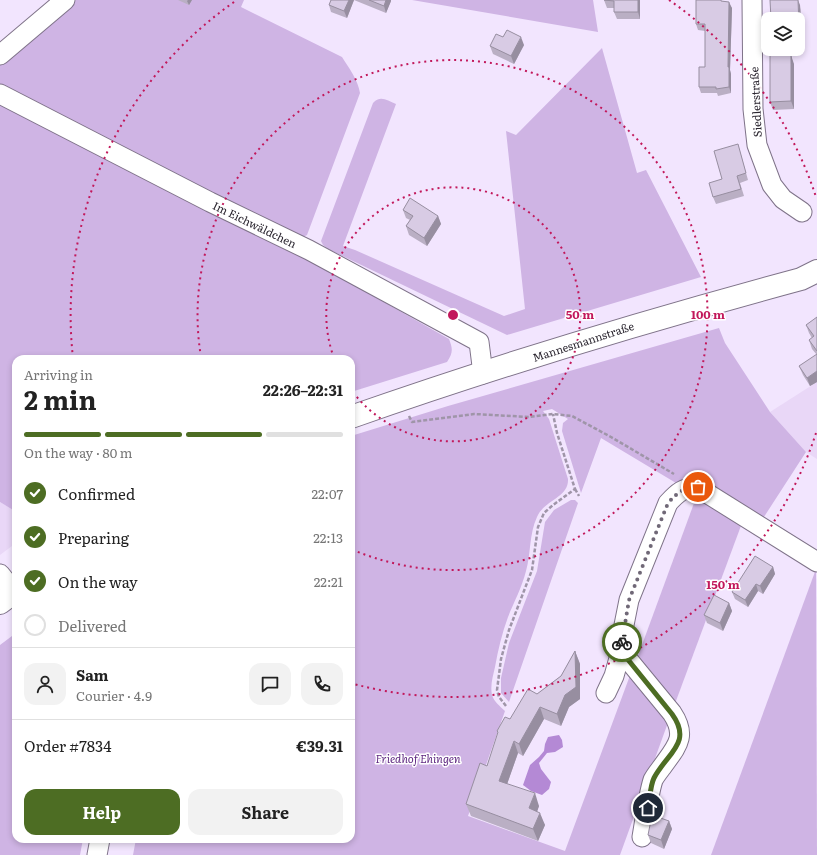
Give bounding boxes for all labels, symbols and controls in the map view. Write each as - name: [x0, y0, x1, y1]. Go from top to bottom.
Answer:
- map controls: [761, 12, 805, 56]
- button: layers: [761, 12, 805, 56]
- street label: Siedlerstraße: [745, 66, 765, 138]
- street label: Im Eichwäldchen: [210, 197, 300, 251]
- text: 50 m: [566, 305, 594, 323]
- text: 100 m: [691, 305, 725, 323]
- centre of rings: [446, 308, 460, 322]
- street label: Mannesmannstraße: [530, 317, 636, 365]
- text: Arriving in: [24, 365, 93, 384]
- text: 22:26–22:31: [263, 378, 343, 401]
- text: 2 min: [24, 379, 97, 418]
- text: On the way · 80 m: [24, 443, 132, 462]
- pin: [681, 470, 715, 504]
- icon: bag: [687, 476, 709, 498]
- icon: check: [24, 482, 46, 504]
- text: Confirmed: [58, 482, 135, 505]
- text: 22:07: [311, 484, 343, 503]
- icon: check: [24, 526, 46, 548]
- text: Preparing: [58, 526, 129, 549]
- text: 22:13: [313, 528, 343, 547]
- icon: check: [24, 570, 46, 592]
- text: On the way: [58, 570, 138, 593]
- text: 22:21: [314, 572, 343, 591]
- text: 150 m: [706, 575, 740, 593]
- text: Delivered: [58, 614, 127, 637]
- courier: [602, 622, 642, 662]
- icon: bike: [611, 631, 633, 653]
- button: person: [24, 663, 66, 705]
- text: Sam: [76, 663, 109, 686]
- button: chat: [249, 663, 291, 705]
- button: phone: [301, 663, 343, 705]
- text: Courier · 4.9: [76, 686, 152, 705]
- text: Order #7834: [24, 734, 111, 757]
- text: €39.31: [296, 734, 343, 757]
- park label: Friedhof Ehingen: [375, 750, 461, 766]
- button: Help: [24, 789, 180, 835]
- button: Share: [188, 789, 343, 835]
- pin: [631, 791, 665, 825]
- icon: home: [637, 797, 659, 819]

